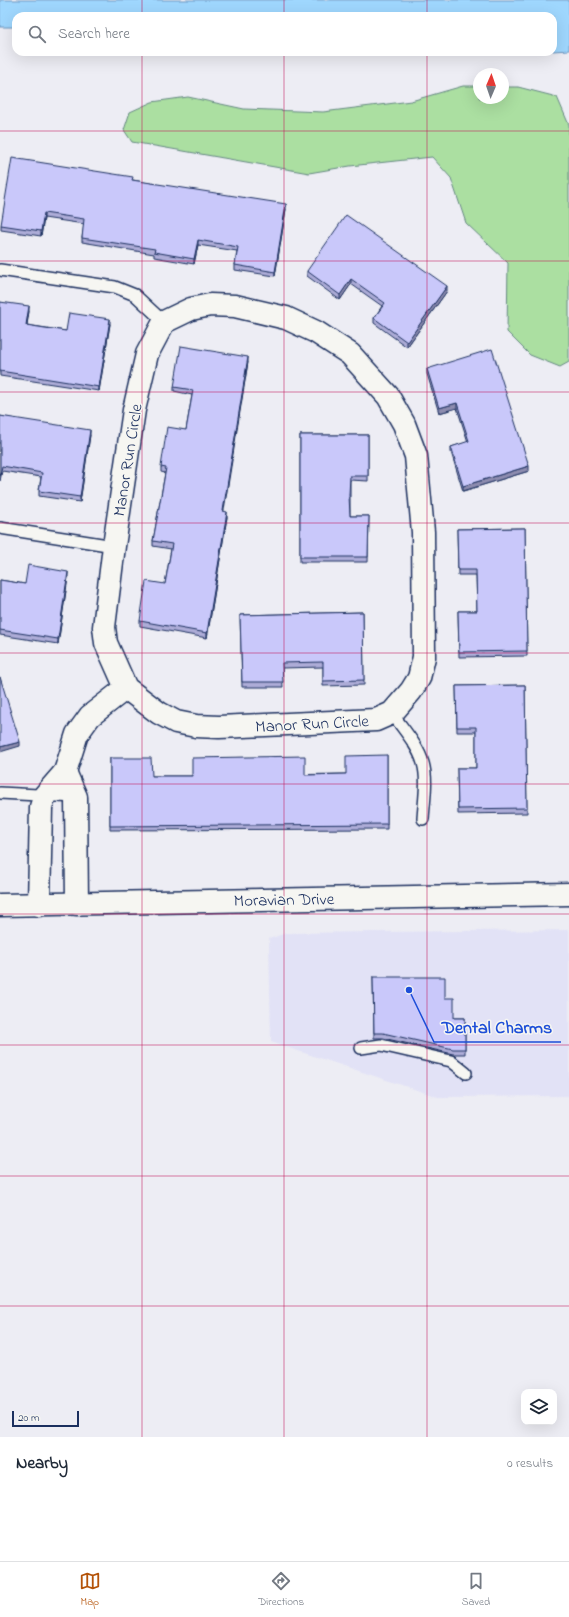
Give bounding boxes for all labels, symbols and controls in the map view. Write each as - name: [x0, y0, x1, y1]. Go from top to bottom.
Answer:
- search box: [12, 12, 557, 56]
- icon: search: [26, 23, 48, 45]
- text: Search here: [58, 23, 130, 45]
- north arrow: [473, 68, 509, 104]
- street label: Manor Run Circle: [107, 402, 150, 518]
- street label: Manor Run Circle: [255, 709, 370, 740]
- street label: Moravian Drive: [234, 887, 335, 914]
- callout: Dental Charms: [434, 1012, 561, 1042]
- text: Dental Charms: [441, 1016, 552, 1042]
- map controls: [521, 1389, 557, 1425]
- button: layers: [521, 1389, 557, 1425]
- scale bar: [12, 1409, 79, 1428]
- text: 20 m: [18, 1410, 40, 1426]
- text: Nearby: [16, 1451, 68, 1476]
- text: 0 results: [507, 1454, 553, 1473]
- tab: Map: [79, 1570, 101, 1610]
- tab: Directions: [258, 1570, 304, 1610]
- tab: Saved: [462, 1570, 490, 1610]

